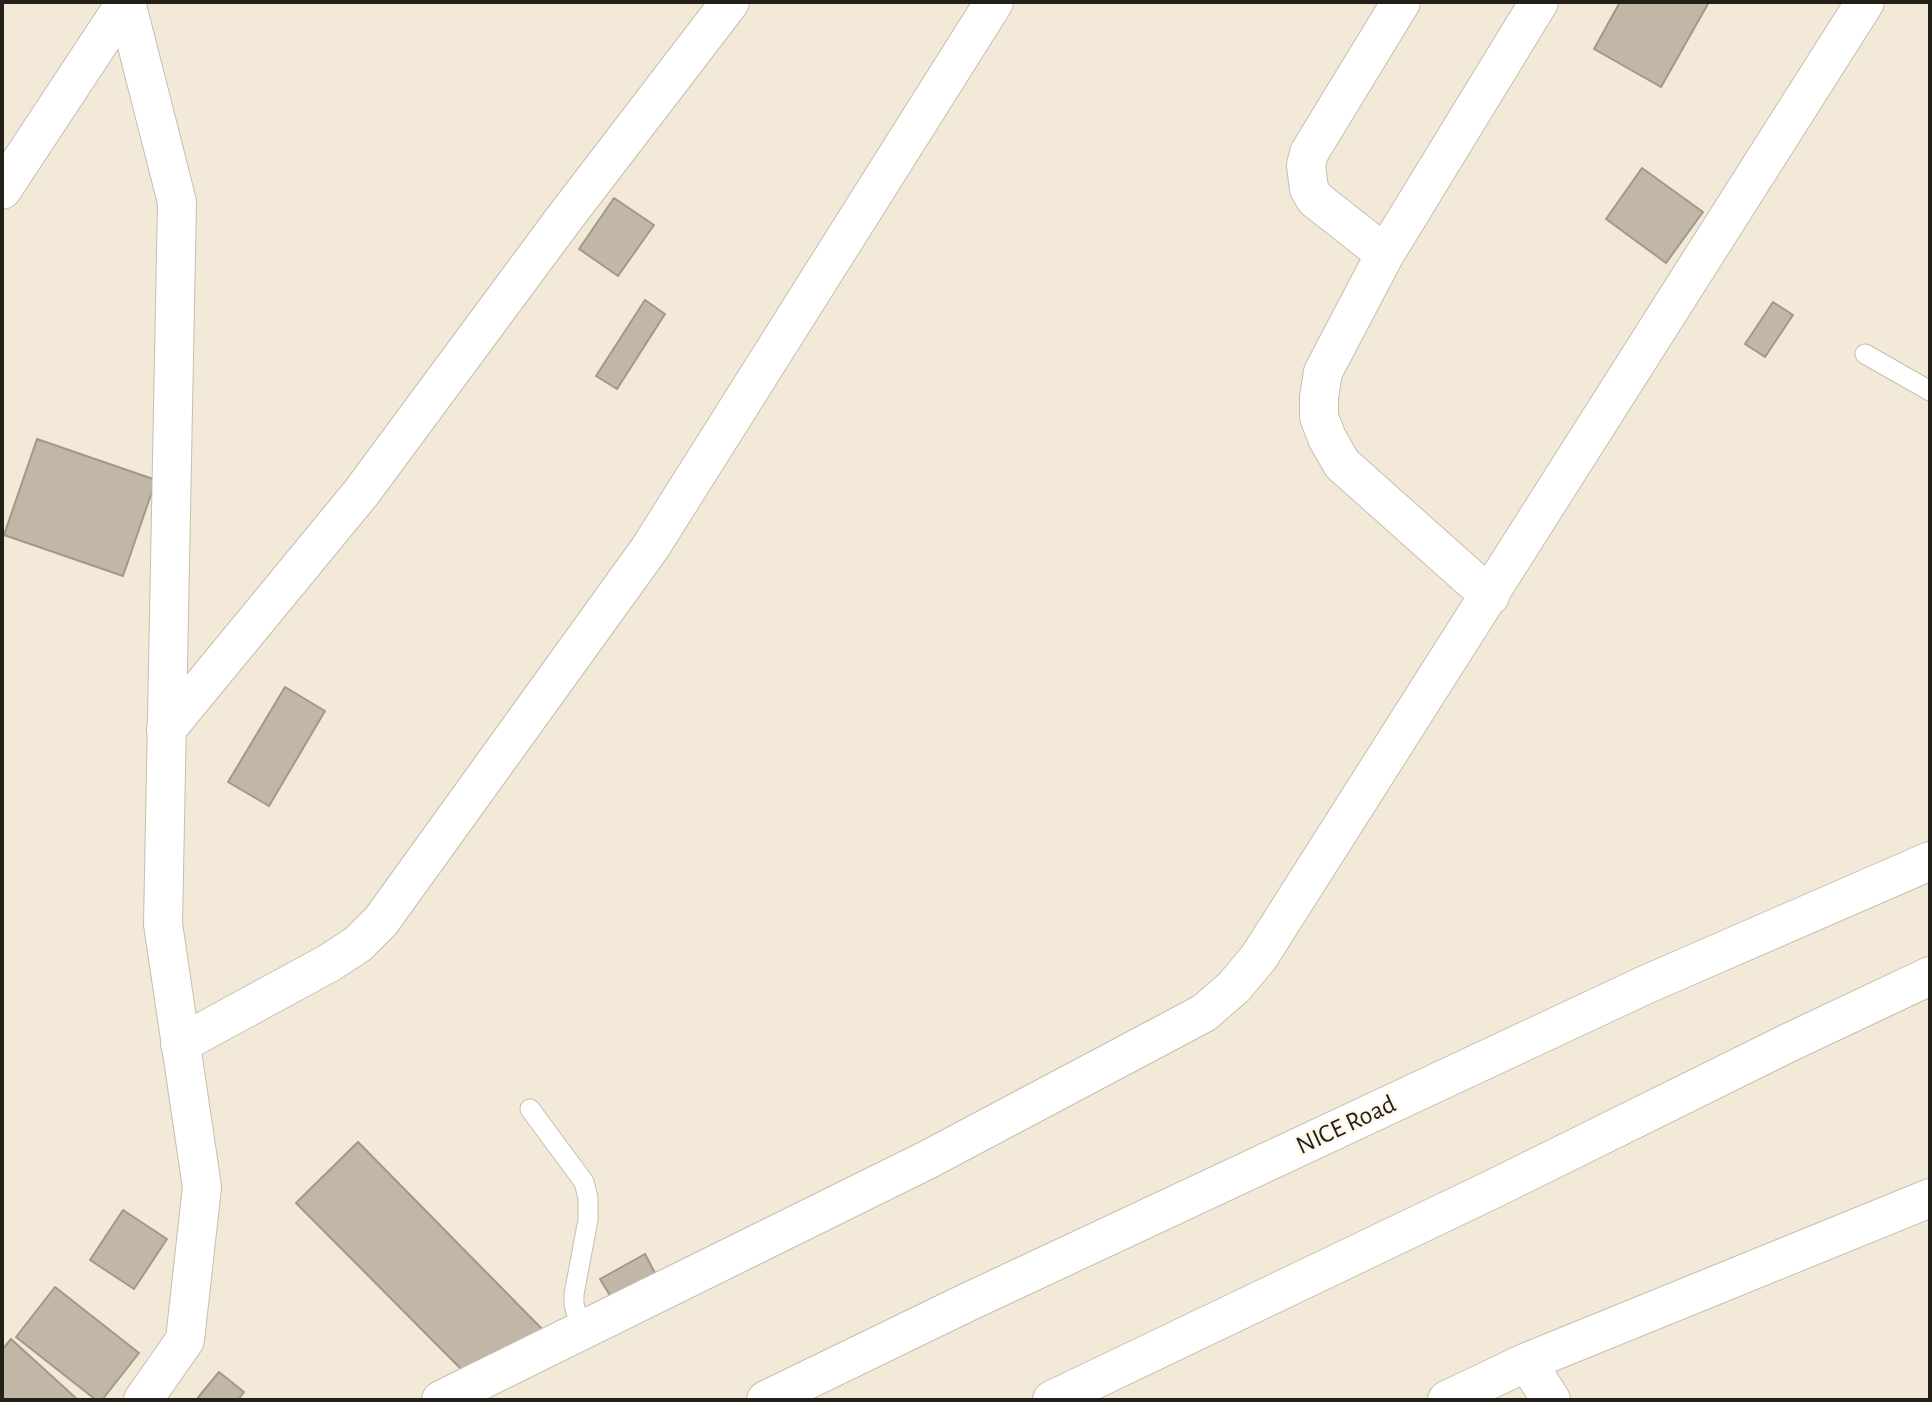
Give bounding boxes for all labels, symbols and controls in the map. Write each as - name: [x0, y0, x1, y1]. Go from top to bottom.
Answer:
- street label: NICE Road: [1291, 1088, 1401, 1162]

